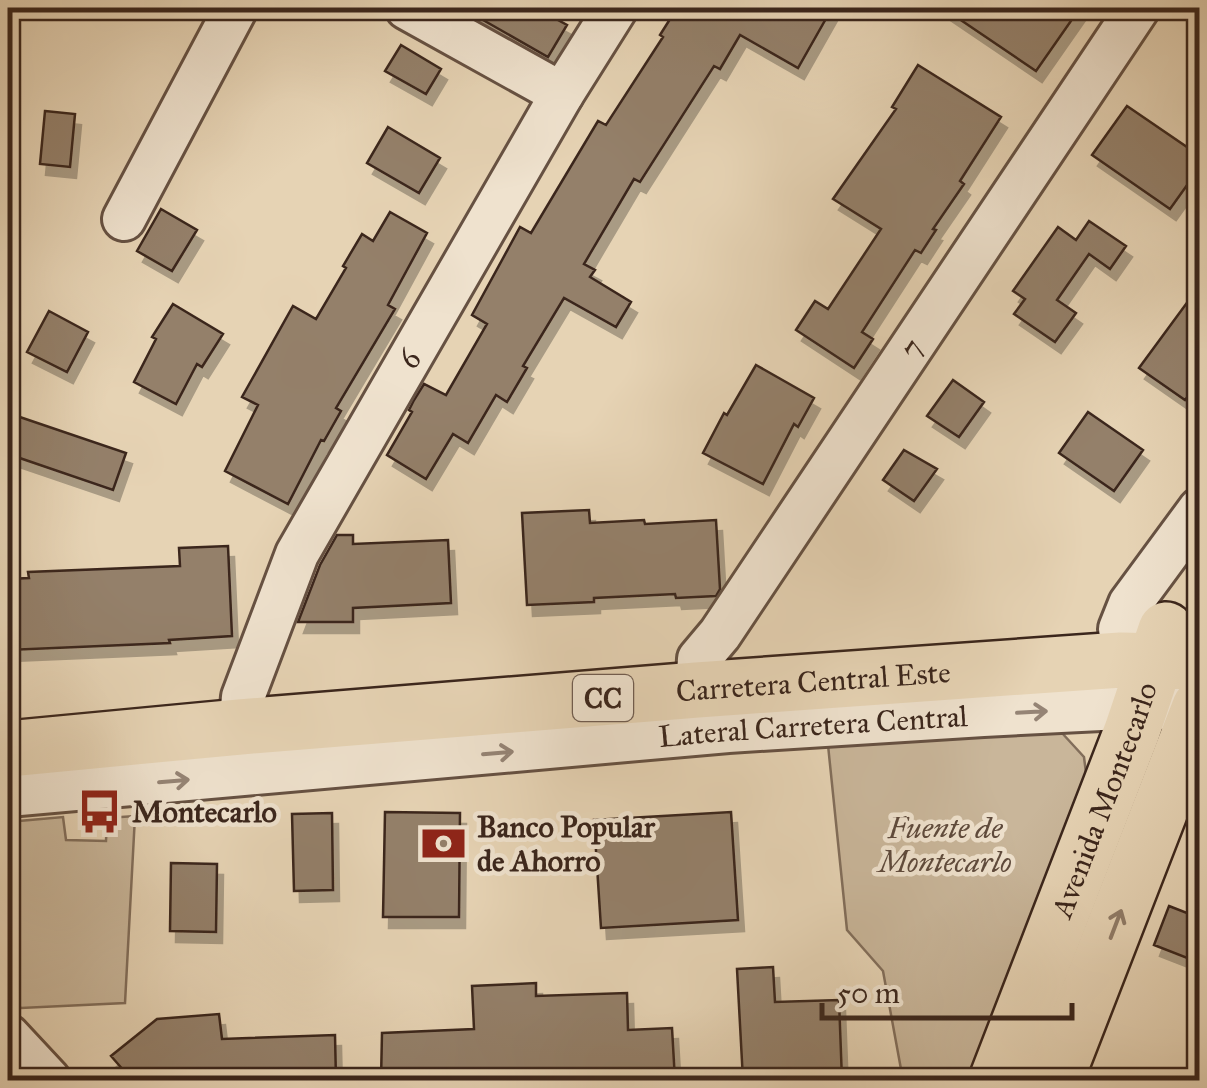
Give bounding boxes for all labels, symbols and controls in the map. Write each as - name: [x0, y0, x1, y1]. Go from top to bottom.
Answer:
- street label: 7: [892, 331, 931, 364]
- street label: 6: [390, 342, 430, 375]
- street label: Carretera Central Este: [674, 654, 952, 710]
- road number: CC: [573, 675, 633, 721]
- street label: Avenida Montecarlo: [1043, 678, 1165, 925]
- street label: Lateral Carretera Central: [657, 698, 970, 755]
- one-way arrow: [1015, 703, 1047, 722]
- one-way arrow: [482, 743, 514, 762]
- one-way arrow: [158, 771, 190, 790]
- bus stop icon: Montecarlo: [75, 788, 123, 836]
- place label: Montecarlo: [132, 794, 277, 830]
- place label: Banco Popular de Ahorro: [477, 809, 656, 879]
- park label: Fuente de Montecarlo: [875, 810, 1012, 880]
- bank icon: Banco Popular de Ahorro: [420, 820, 468, 868]
- one-way arrow: [1108, 910, 1126, 940]
- scale bar: [822, 958, 1072, 1020]
- text: 50 m: [837, 975, 900, 1011]

